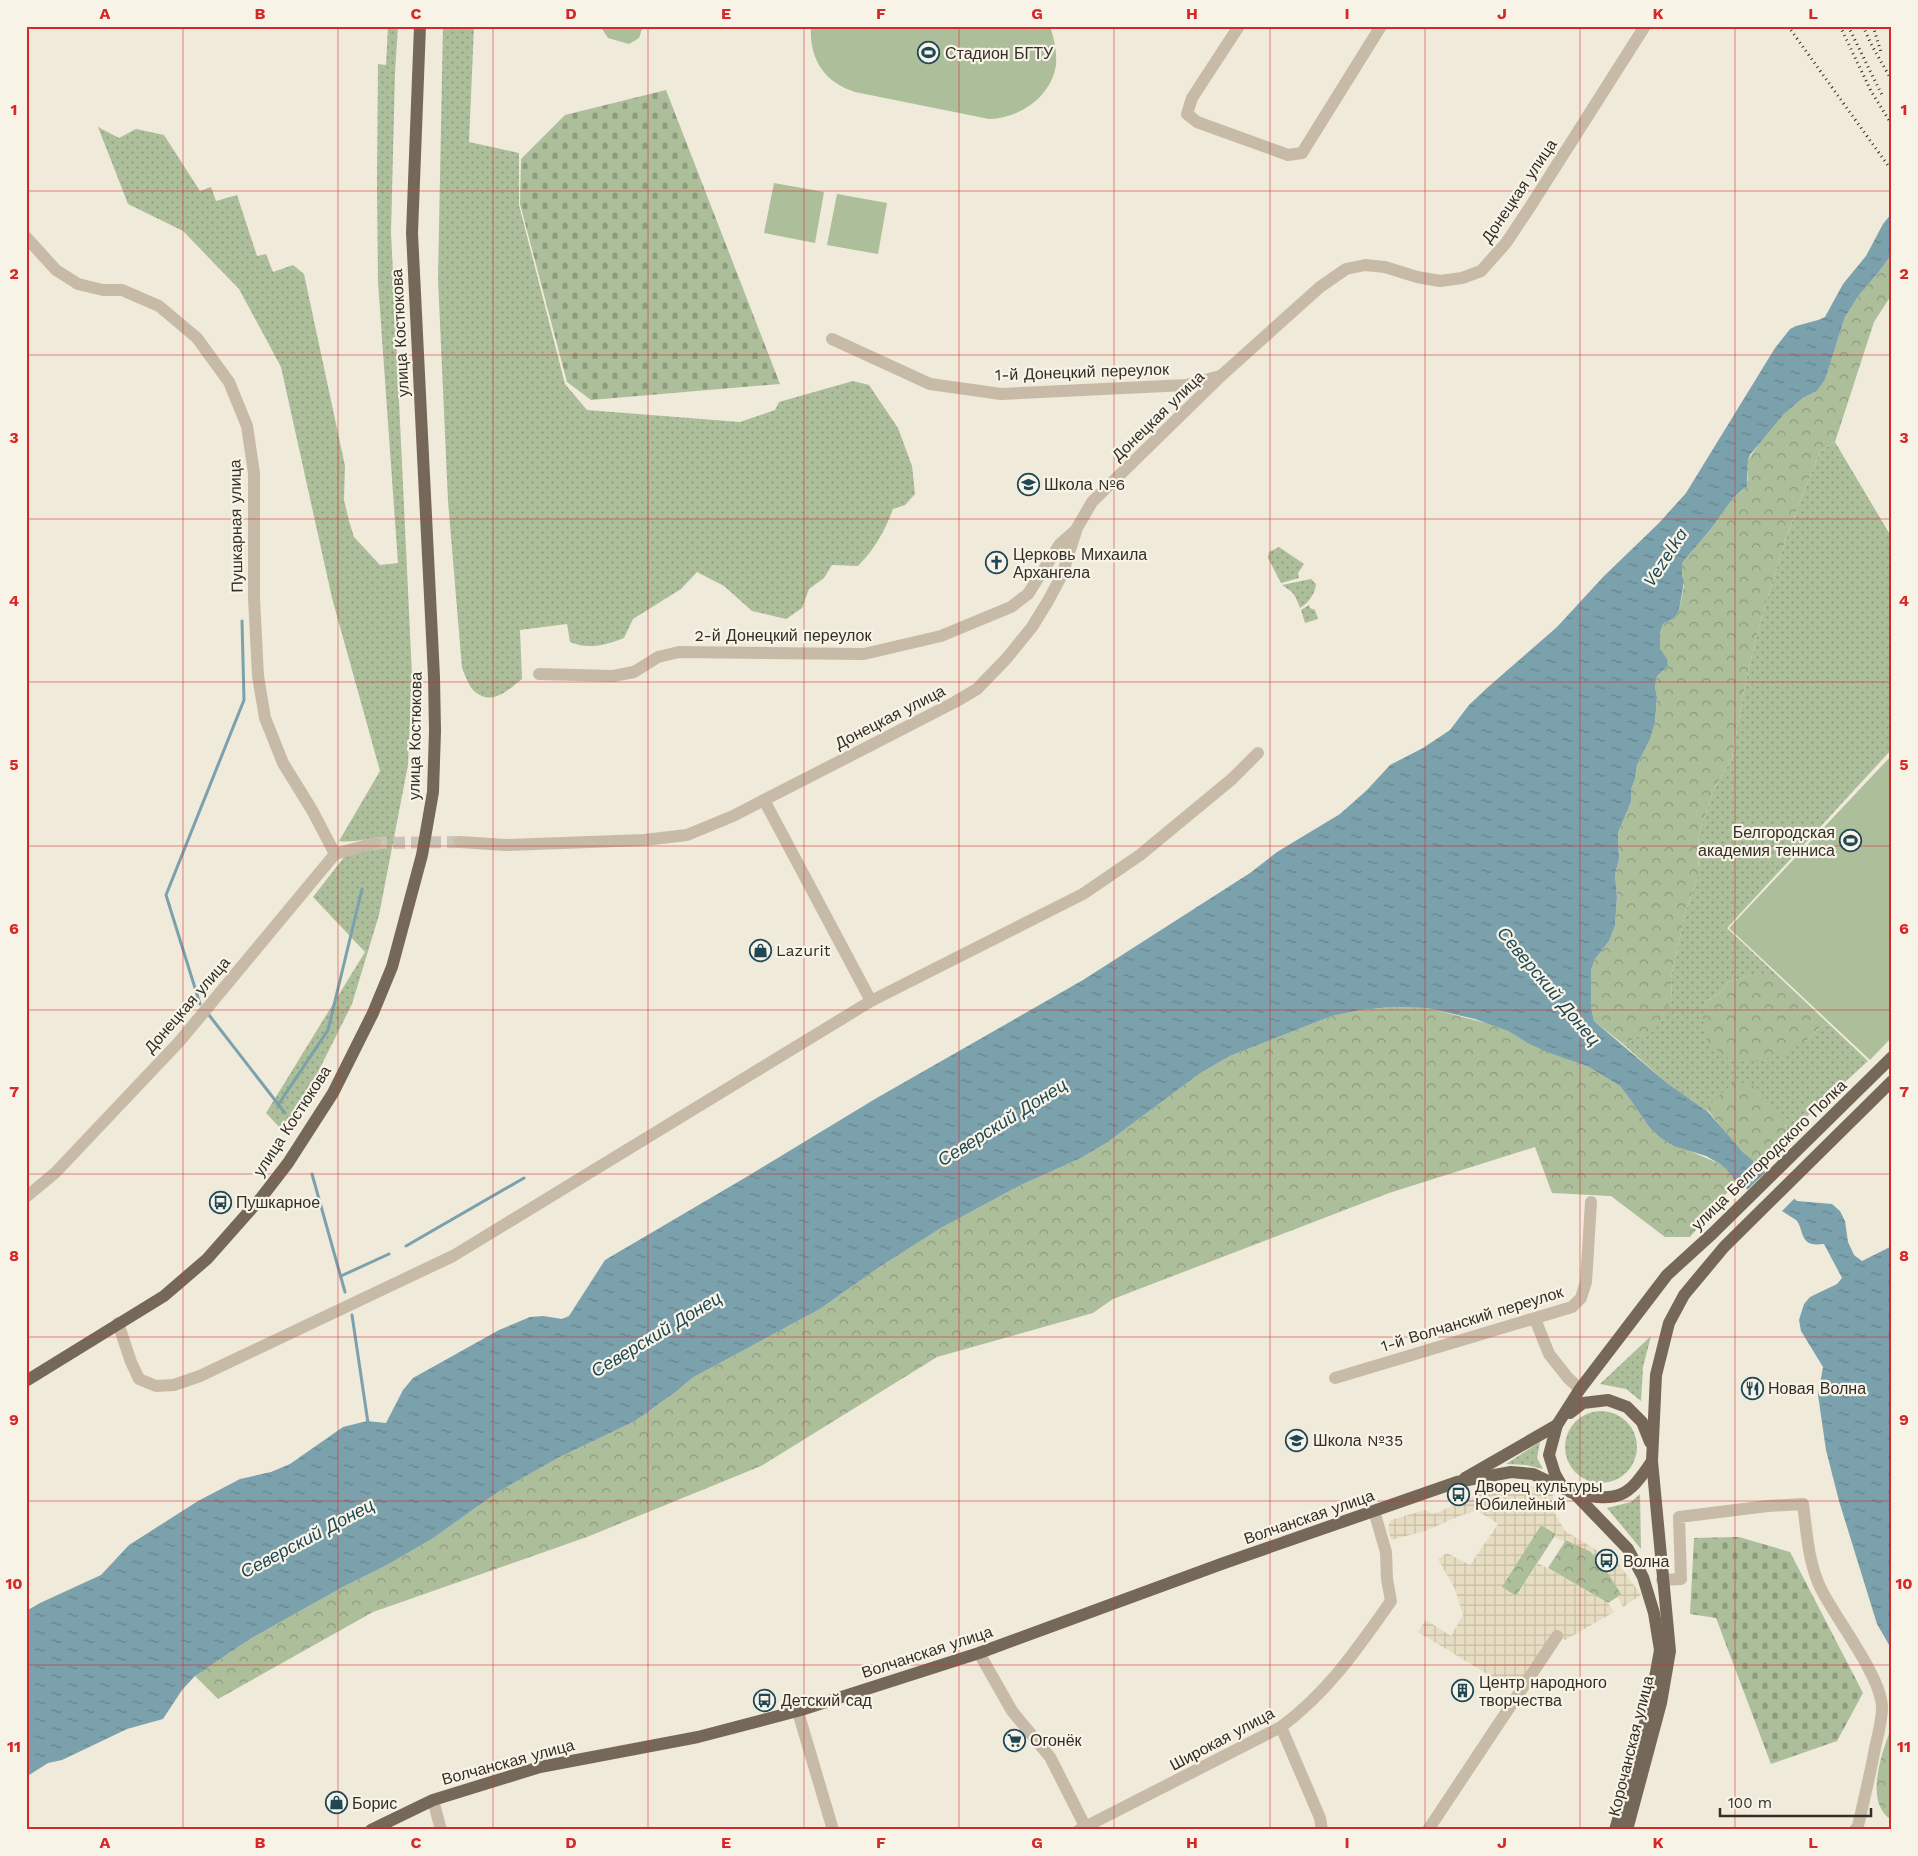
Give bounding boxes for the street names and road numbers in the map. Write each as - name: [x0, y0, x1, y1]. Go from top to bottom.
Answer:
- street label: Донецкая улица: [1477, 135, 1561, 247]
- street label: улица Костюкова: [387, 268, 413, 398]
- street label: 1-й Донецкий переулок: [995, 359, 1170, 385]
- street label: Донецкая улица: [1108, 367, 1208, 465]
- street label: Пушкарная улица: [225, 459, 247, 593]
- street label: 2-й Донецкий переулок: [695, 626, 872, 645]
- street label: улица Костюкова: [404, 672, 426, 800]
- street label: Донецкая улица: [832, 681, 948, 753]
- street label: Донецкая улица: [140, 953, 234, 1057]
- street label: улица Костюкова: [249, 1062, 335, 1180]
- street label: улица Белгородского Полка: [1687, 1076, 1851, 1234]
- street label: 1-й Волчанский переулок: [1379, 1282, 1566, 1356]
- street label: Волчанская улица: [1241, 1486, 1377, 1548]
- street label: Волчанская улица: [859, 1622, 995, 1682]
- street label: Корочанская улица: [1604, 1674, 1658, 1818]
- street label: Широкая улица: [1166, 1703, 1278, 1775]
- street label: Волчанская улица: [440, 1735, 577, 1789]

